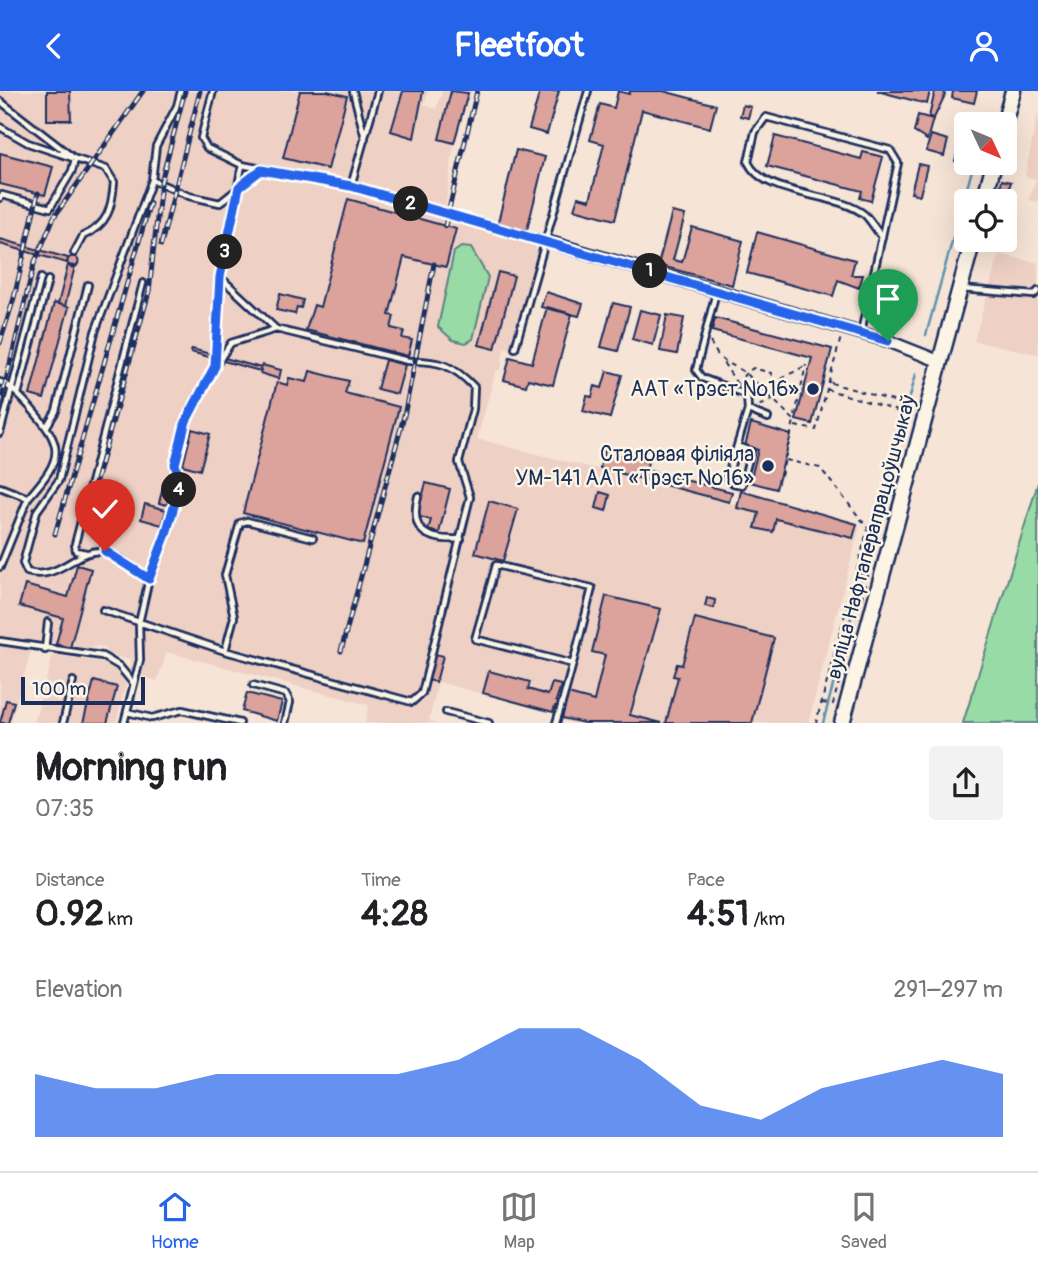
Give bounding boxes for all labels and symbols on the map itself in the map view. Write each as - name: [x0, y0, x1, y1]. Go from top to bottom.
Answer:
- north arrow: [954, 112, 1017, 175]
- pin: 2: [394, 187, 428, 221]
- pin: 3: [208, 235, 243, 269]
- pin: 1: [632, 253, 668, 289]
- pin: [858, 269, 918, 341]
- place label: ААТ «Трэст №16»: [630, 376, 799, 403]
- marker: ААТ «Трэст №16»: [805, 381, 821, 397]
- street label: вуліца Нафтаперапрацоўшчыкаў: [821, 392, 922, 682]
- place label: Сталовая філіяла УМ-141 ААТ «Трэст №16»: [516, 441, 754, 492]
- marker: Сталовая філіяла УМ-141 ААТ «Трэст №16»: [760, 458, 776, 474]
- pin: 4: [162, 473, 196, 507]
- pin: [75, 479, 135, 551]
- scale bar: [21, 674, 145, 706]

